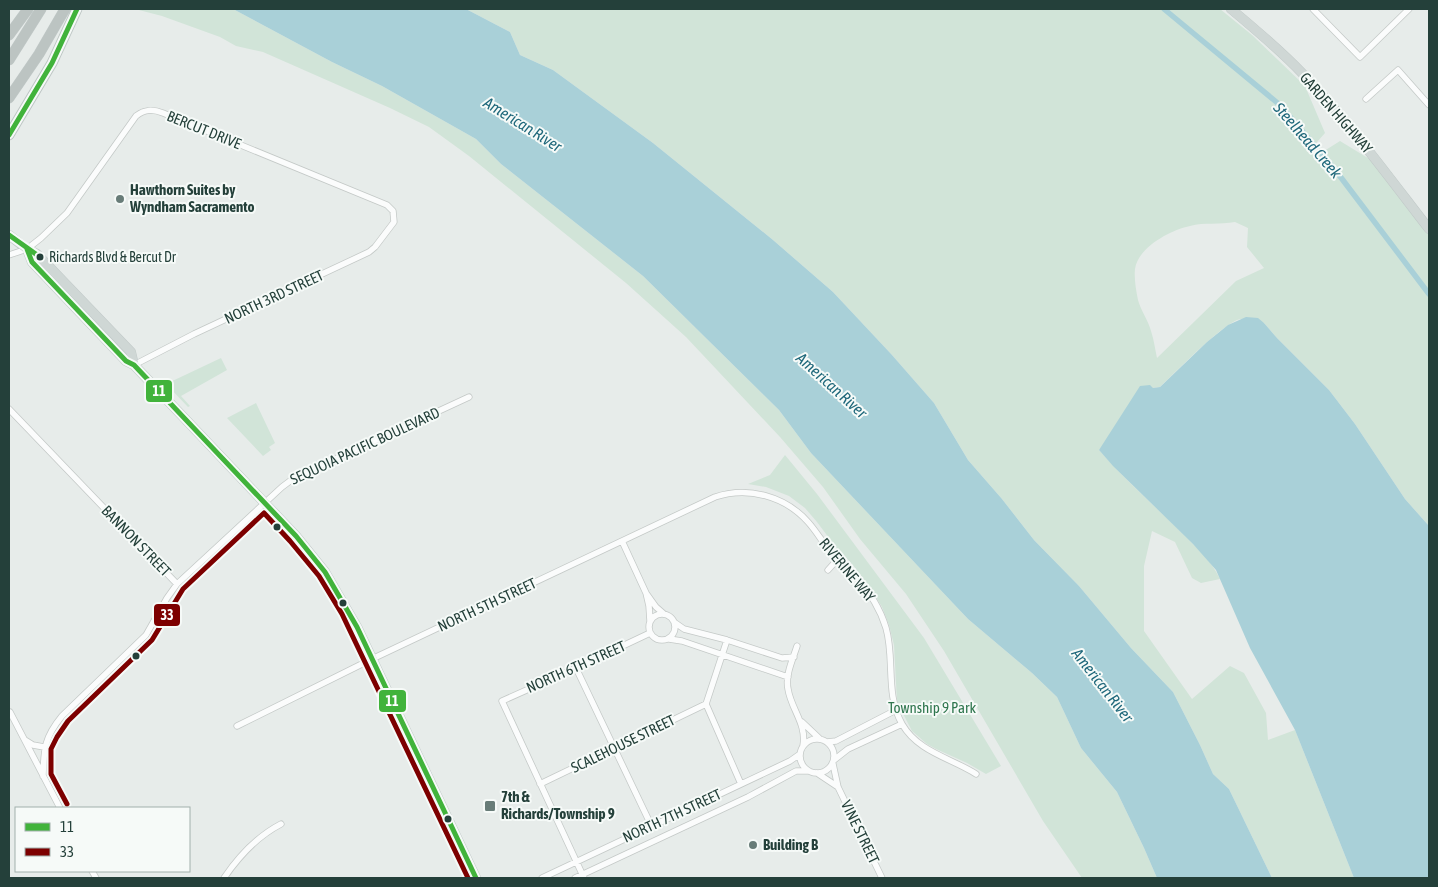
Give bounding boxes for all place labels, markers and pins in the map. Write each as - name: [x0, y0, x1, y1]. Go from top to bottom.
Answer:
- place label: Hawthorn Suites by Wyndham Sacramento: [129, 181, 255, 215]
- marker: Hawthorn Suites by Wyndham Sacramento: [114, 193, 126, 205]
- place label: Richards Blvd & Bercut Dr: [49, 249, 177, 265]
- marker: Richards Blvd & Bercut Dr: [35, 252, 45, 262]
- unlabelled marker: [272, 522, 282, 532]
- unlabelled marker: [338, 598, 348, 608]
- unlabelled marker: [131, 651, 141, 661]
- place label: 7th & Richards/Township 9: [501, 788, 615, 822]
- marker: 7th & Richards/Township 9: [483, 799, 497, 813]
- unlabelled marker: [443, 814, 453, 824]
- place label: Building B: [763, 836, 819, 853]
- marker: Building B: [747, 839, 759, 851]

